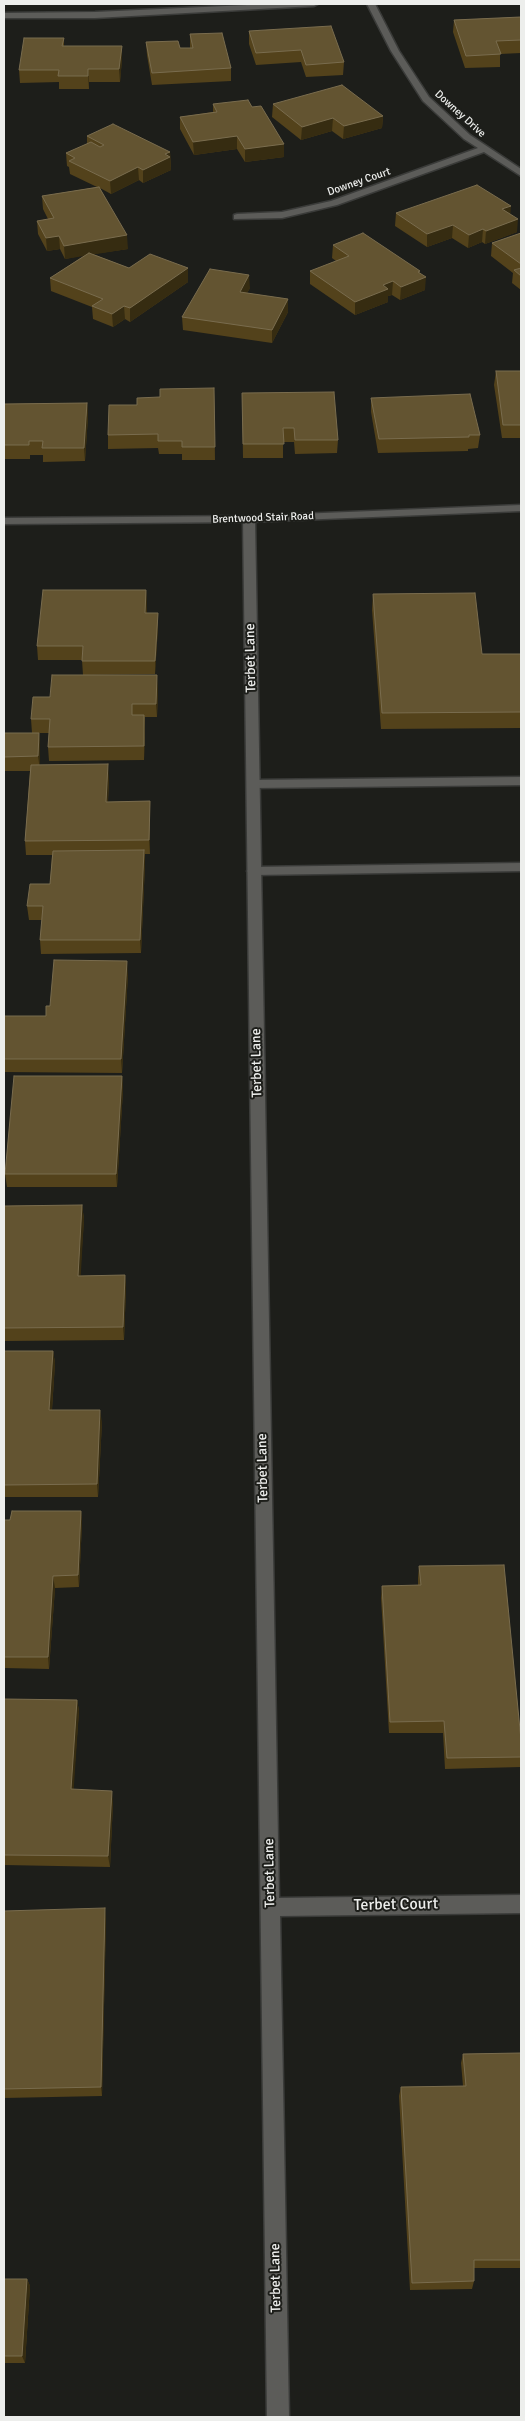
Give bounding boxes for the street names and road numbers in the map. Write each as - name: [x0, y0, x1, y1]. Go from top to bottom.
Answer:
- street label: Downey Drive: [432, 88, 488, 140]
- street label: Downey Court: [326, 165, 392, 199]
- street label: Brentwood Stair Road: [212, 510, 314, 526]
- street label: Terbet Lane: [242, 623, 260, 693]
- street label: Terbet Lane: [248, 1028, 266, 1098]
- street label: Terbet Lane: [254, 1433, 272, 1503]
- street label: Terbet Lane: [261, 1838, 279, 1908]
- street label: Terbet Court: [354, 1895, 438, 1915]
- street label: Terbet Lane: [267, 2243, 285, 2313]

